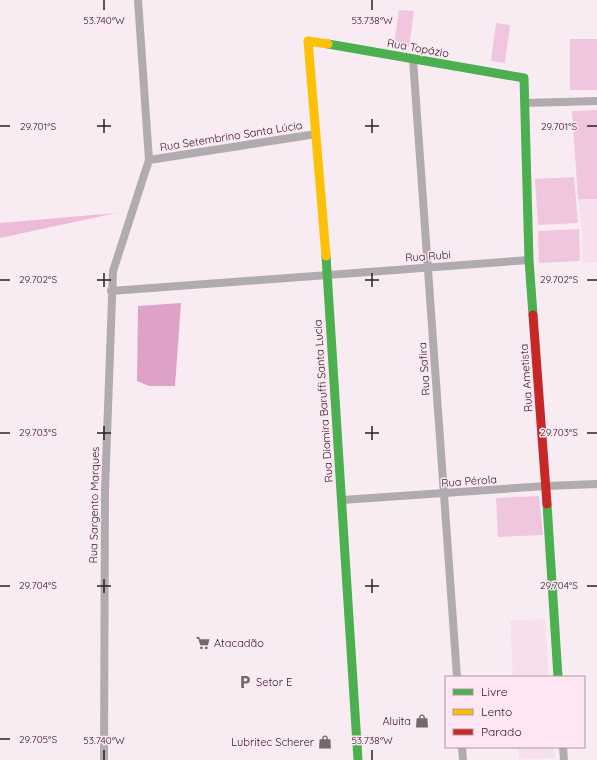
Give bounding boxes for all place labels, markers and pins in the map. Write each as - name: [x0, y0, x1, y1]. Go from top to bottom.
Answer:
- supermarket icon: Atacadão: [195, 635, 211, 651]
- place label: Atacadão: [214, 636, 264, 650]
- parking icon: Setor E: [237, 674, 253, 690]
- place label: Setor E: [256, 675, 292, 689]
- shop icon: Aluita: [414, 713, 430, 729]
- place label: Aluita: [382, 714, 411, 728]
- shop icon: Lubritec Scherer: [317, 734, 333, 750]
- place label: Lubritec Scherer: [231, 735, 315, 749]

